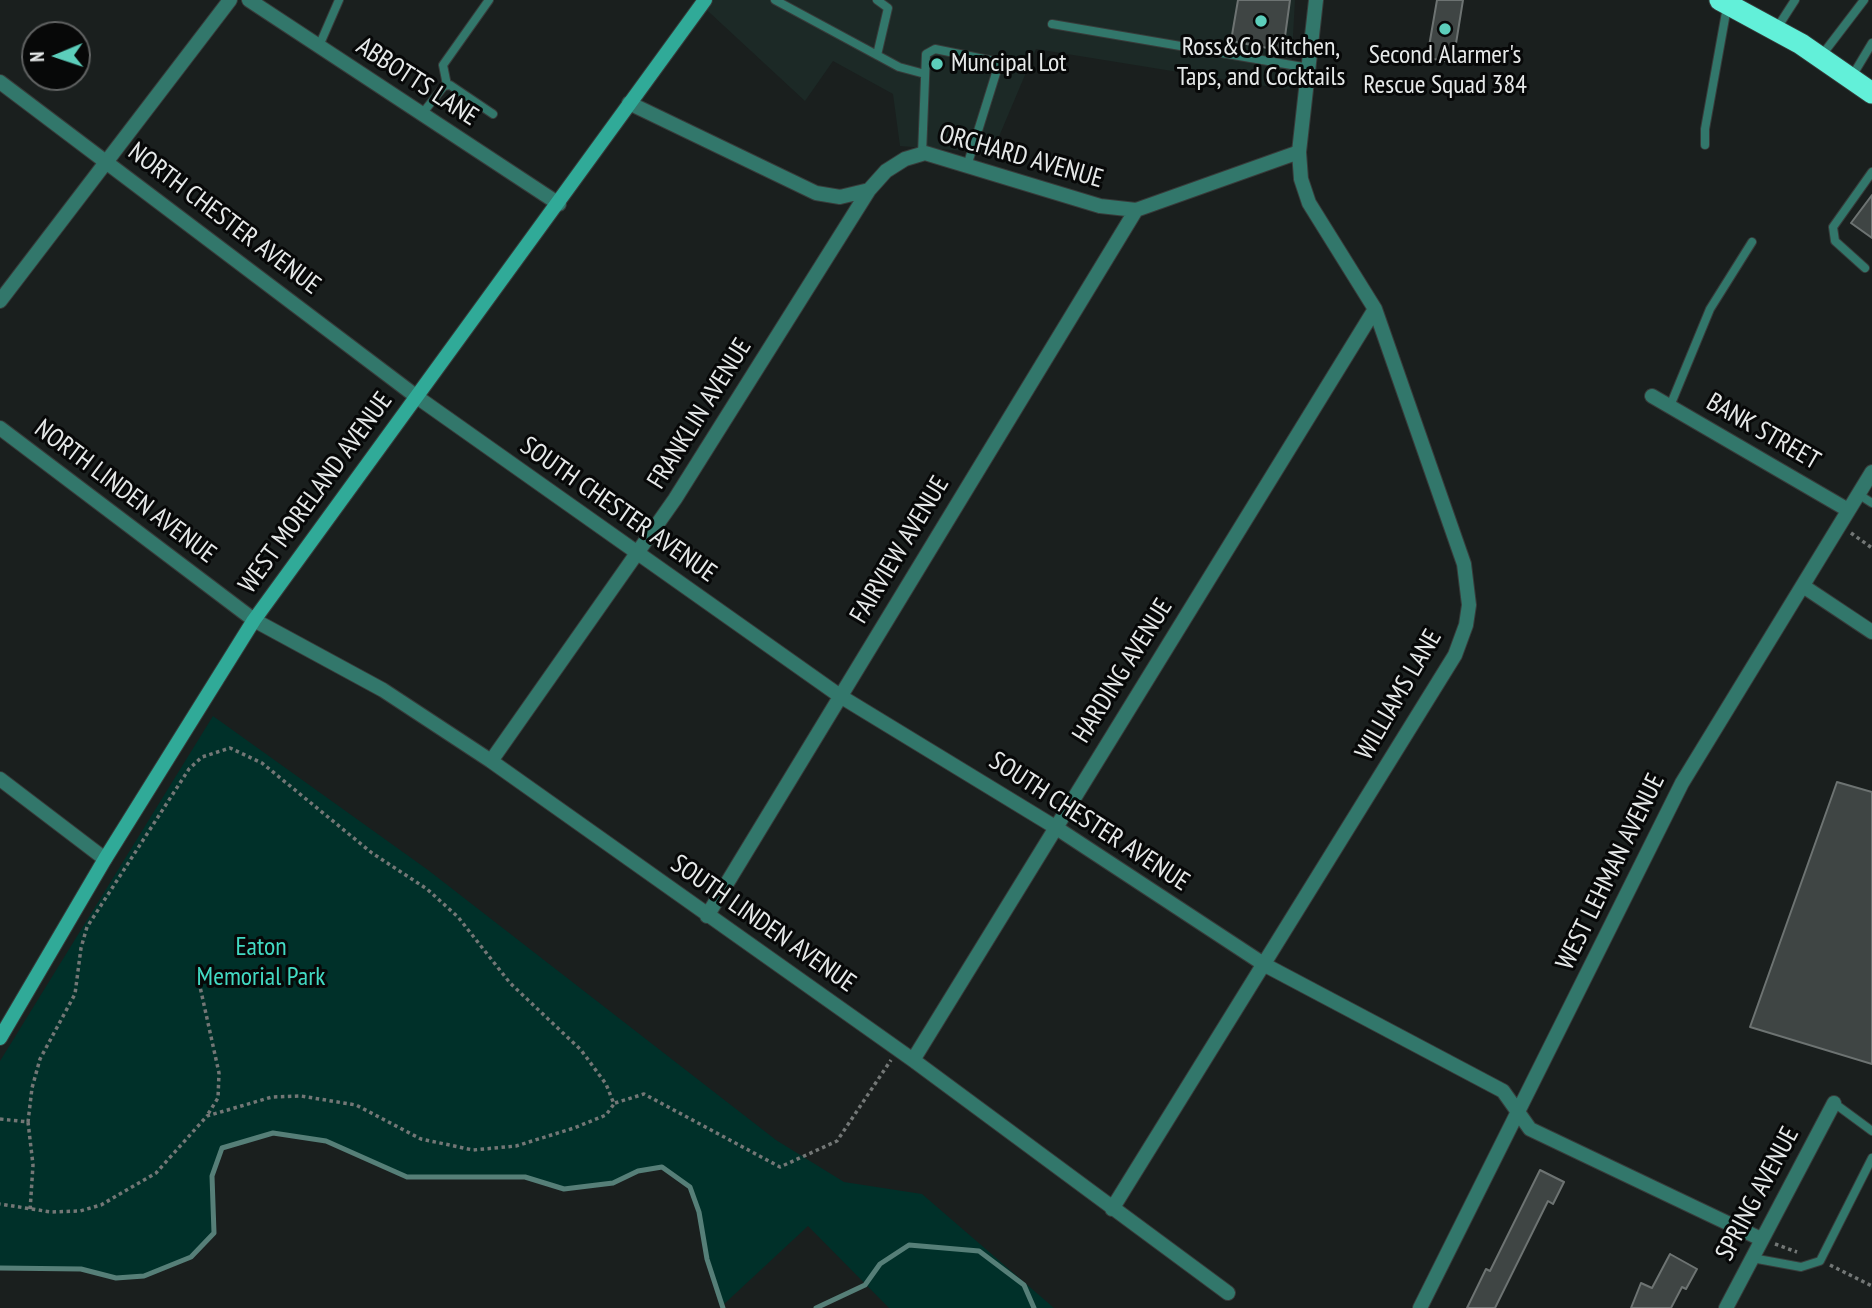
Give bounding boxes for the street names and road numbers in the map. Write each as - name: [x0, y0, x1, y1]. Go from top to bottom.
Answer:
- street label: ABBOTTS LANE: [350, 31, 484, 133]
- street label: ORCHARD AVENUE: [935, 119, 1107, 195]
- street label: NORTH CHESTER AVENUE: [122, 137, 326, 301]
- street label: FRANKLIN AVENUE: [641, 333, 759, 495]
- street label: WEST MORELAND AVENUE: [233, 386, 399, 600]
- street label: BANK STREET: [1701, 387, 1825, 477]
- street label: NORTH LINDEN AVENUE: [28, 414, 222, 570]
- street label: SOUTH CHESTER AVENUE: [514, 431, 722, 589]
- street label: FAIRVIEW AVENUE: [844, 471, 956, 629]
- street label: HARDING AVENUE: [1066, 593, 1180, 749]
- street label: WILLIAMS LANE: [1349, 624, 1449, 766]
- street label: SOUTH CHESTER AVENUE: [983, 746, 1195, 898]
- street label: WEST LEHMAN AVENUE: [1550, 769, 1672, 975]
- street label: SOUTH LINDEN AVENUE: [665, 849, 861, 999]
- street label: SPRING AVENUE: [1710, 1122, 1806, 1266]

